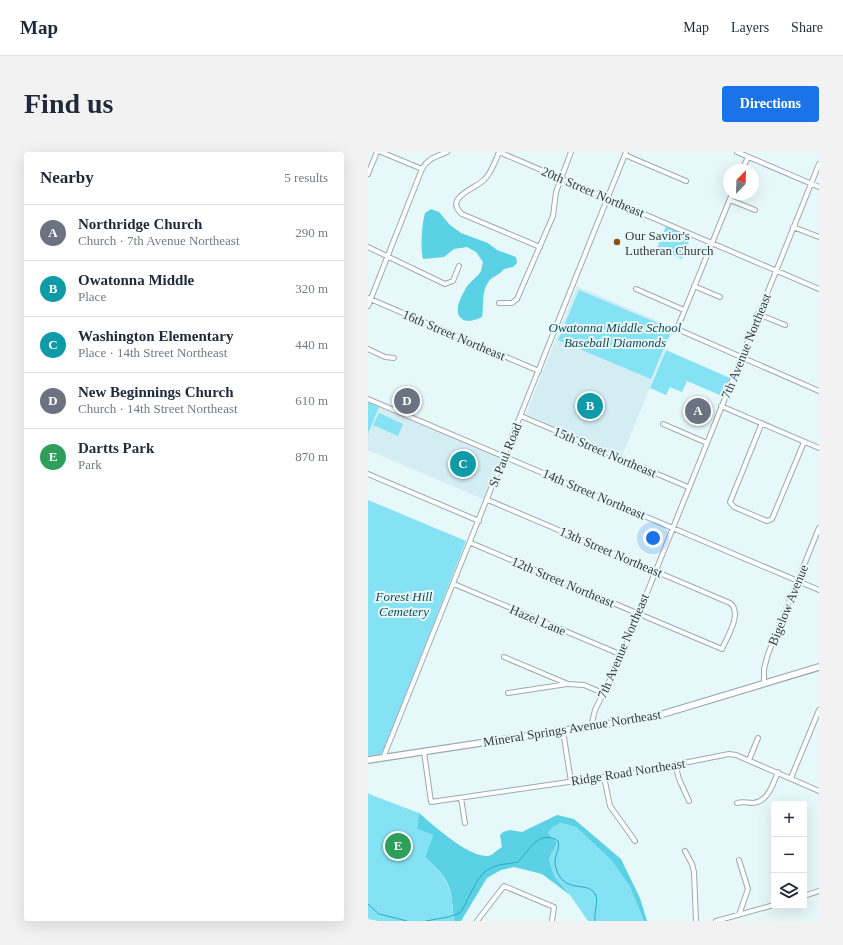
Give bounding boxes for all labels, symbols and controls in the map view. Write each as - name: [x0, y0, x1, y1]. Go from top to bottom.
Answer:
- text: Map: [20, 17, 58, 38]
- text: Map: [683, 20, 709, 35]
- text: Layers: [731, 20, 769, 35]
- text: Share: [791, 20, 823, 35]
- button: Directions: [722, 86, 819, 122]
- text: Find us: [24, 88, 114, 119]
- street label: 20th Street Northeast: [539, 164, 647, 221]
- north arrow: [723, 164, 759, 200]
- text: Nearby: [40, 168, 94, 187]
- text: 5 results: [284, 170, 328, 185]
- text: Northridge Church: [78, 216, 202, 232]
- text: A: [48, 225, 58, 240]
- text: 290 m: [295, 225, 328, 240]
- place label: Our Savior's Lutheran Church: [625, 228, 714, 258]
- text: Church · 7th Avenue Northeast: [78, 233, 240, 248]
- marker: Our Savior's Lutheran Church: [612, 237, 622, 247]
- text: Owatonna Middle: [78, 272, 194, 288]
- text: B: [49, 281, 57, 296]
- text: 320 m: [295, 281, 328, 296]
- text: Place: [78, 289, 106, 304]
- street label: 7th Avenue Northeast: [718, 291, 774, 401]
- street label: 16th Street Northeast: [400, 307, 508, 364]
- park label: Owatonna Middle School Baseball Diamonds: [549, 320, 682, 350]
- text: Washington Elementary: [78, 328, 233, 344]
- text: C: [48, 337, 58, 352]
- text: 440 m: [295, 337, 328, 352]
- text: Place · 14th Street Northeast: [78, 345, 227, 360]
- text: New Beginnings Church: [78, 384, 234, 400]
- pin: D: [394, 386, 420, 416]
- pin: B: [577, 391, 603, 421]
- text: D: [48, 393, 58, 408]
- text: 610 m: [295, 393, 328, 408]
- pin: A: [685, 396, 711, 426]
- text: Church · 14th Street Northeast: [78, 401, 238, 416]
- street label: St Paul Road: [485, 420, 525, 489]
- street label: 15th Street Northeast: [551, 424, 659, 481]
- text: Dartts Park: [78, 440, 154, 456]
- text: E: [49, 449, 57, 464]
- text: 870 m: [295, 449, 328, 464]
- pin: C: [450, 449, 476, 479]
- text: Park: [78, 457, 102, 472]
- street label: 14th Street Northeast: [540, 466, 648, 523]
- street label: 13th Street Northeast: [557, 524, 665, 581]
- your location: [643, 528, 663, 548]
- street label: 12th Street Northeast: [509, 554, 617, 611]
- street label: Bigelow Avenue: [765, 562, 811, 648]
- park label: Forest Hill Cemetery: [375, 589, 433, 619]
- street label: 7th Avenue Northeast: [594, 591, 652, 701]
- street label: Hazel Lane: [508, 601, 569, 639]
- street label: Mineral Springs Avenue Northeast: [482, 706, 662, 749]
- street label: Ridge Road Northeast: [570, 755, 687, 788]
- map controls: [771, 801, 807, 909]
- button: +: [771, 801, 807, 837]
- pin: E: [385, 831, 411, 861]
- button: −: [771, 837, 807, 873]
- button: layers: [771, 873, 807, 909]

